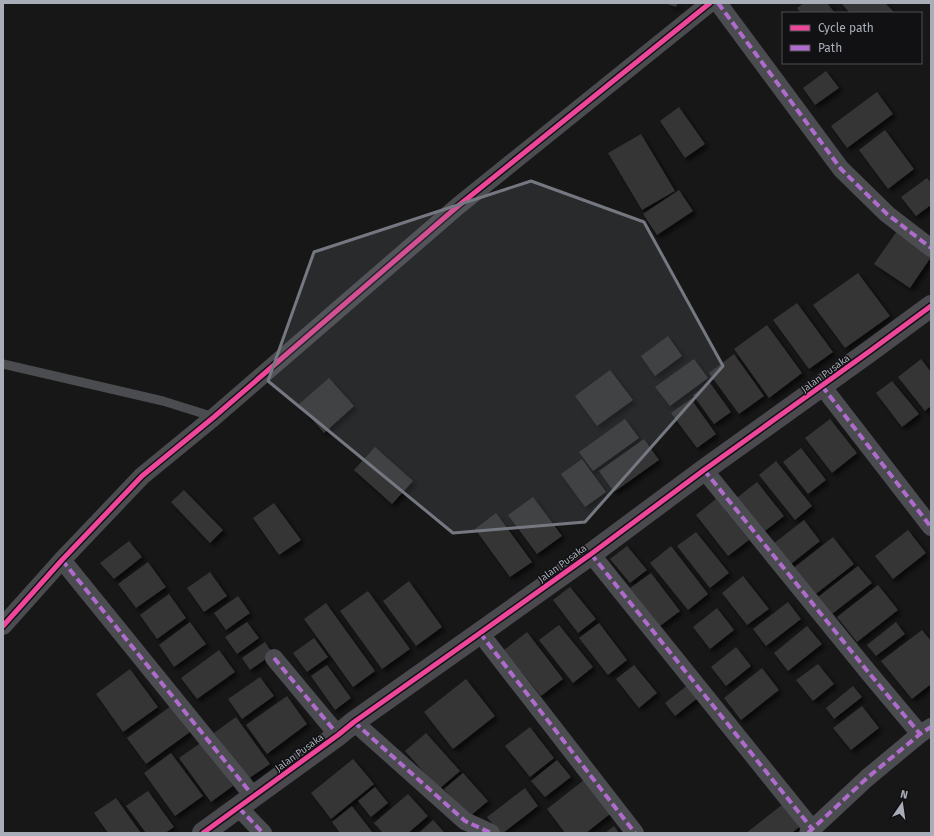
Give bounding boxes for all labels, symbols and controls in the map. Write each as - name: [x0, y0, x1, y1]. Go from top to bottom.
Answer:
- legend: [782, 12, 922, 64]
- text: Cycle path: [818, 21, 874, 35]
- text: Path: [818, 41, 842, 55]
- street label: Jalan Pusaka: [799, 352, 852, 395]
- street label: Jalan Pusaka: [536, 542, 589, 585]
- street label: Jalan Pusaka: [273, 731, 326, 774]
- north arrow: [882, 784, 922, 824]
- text: N: [899, 788, 909, 802]

